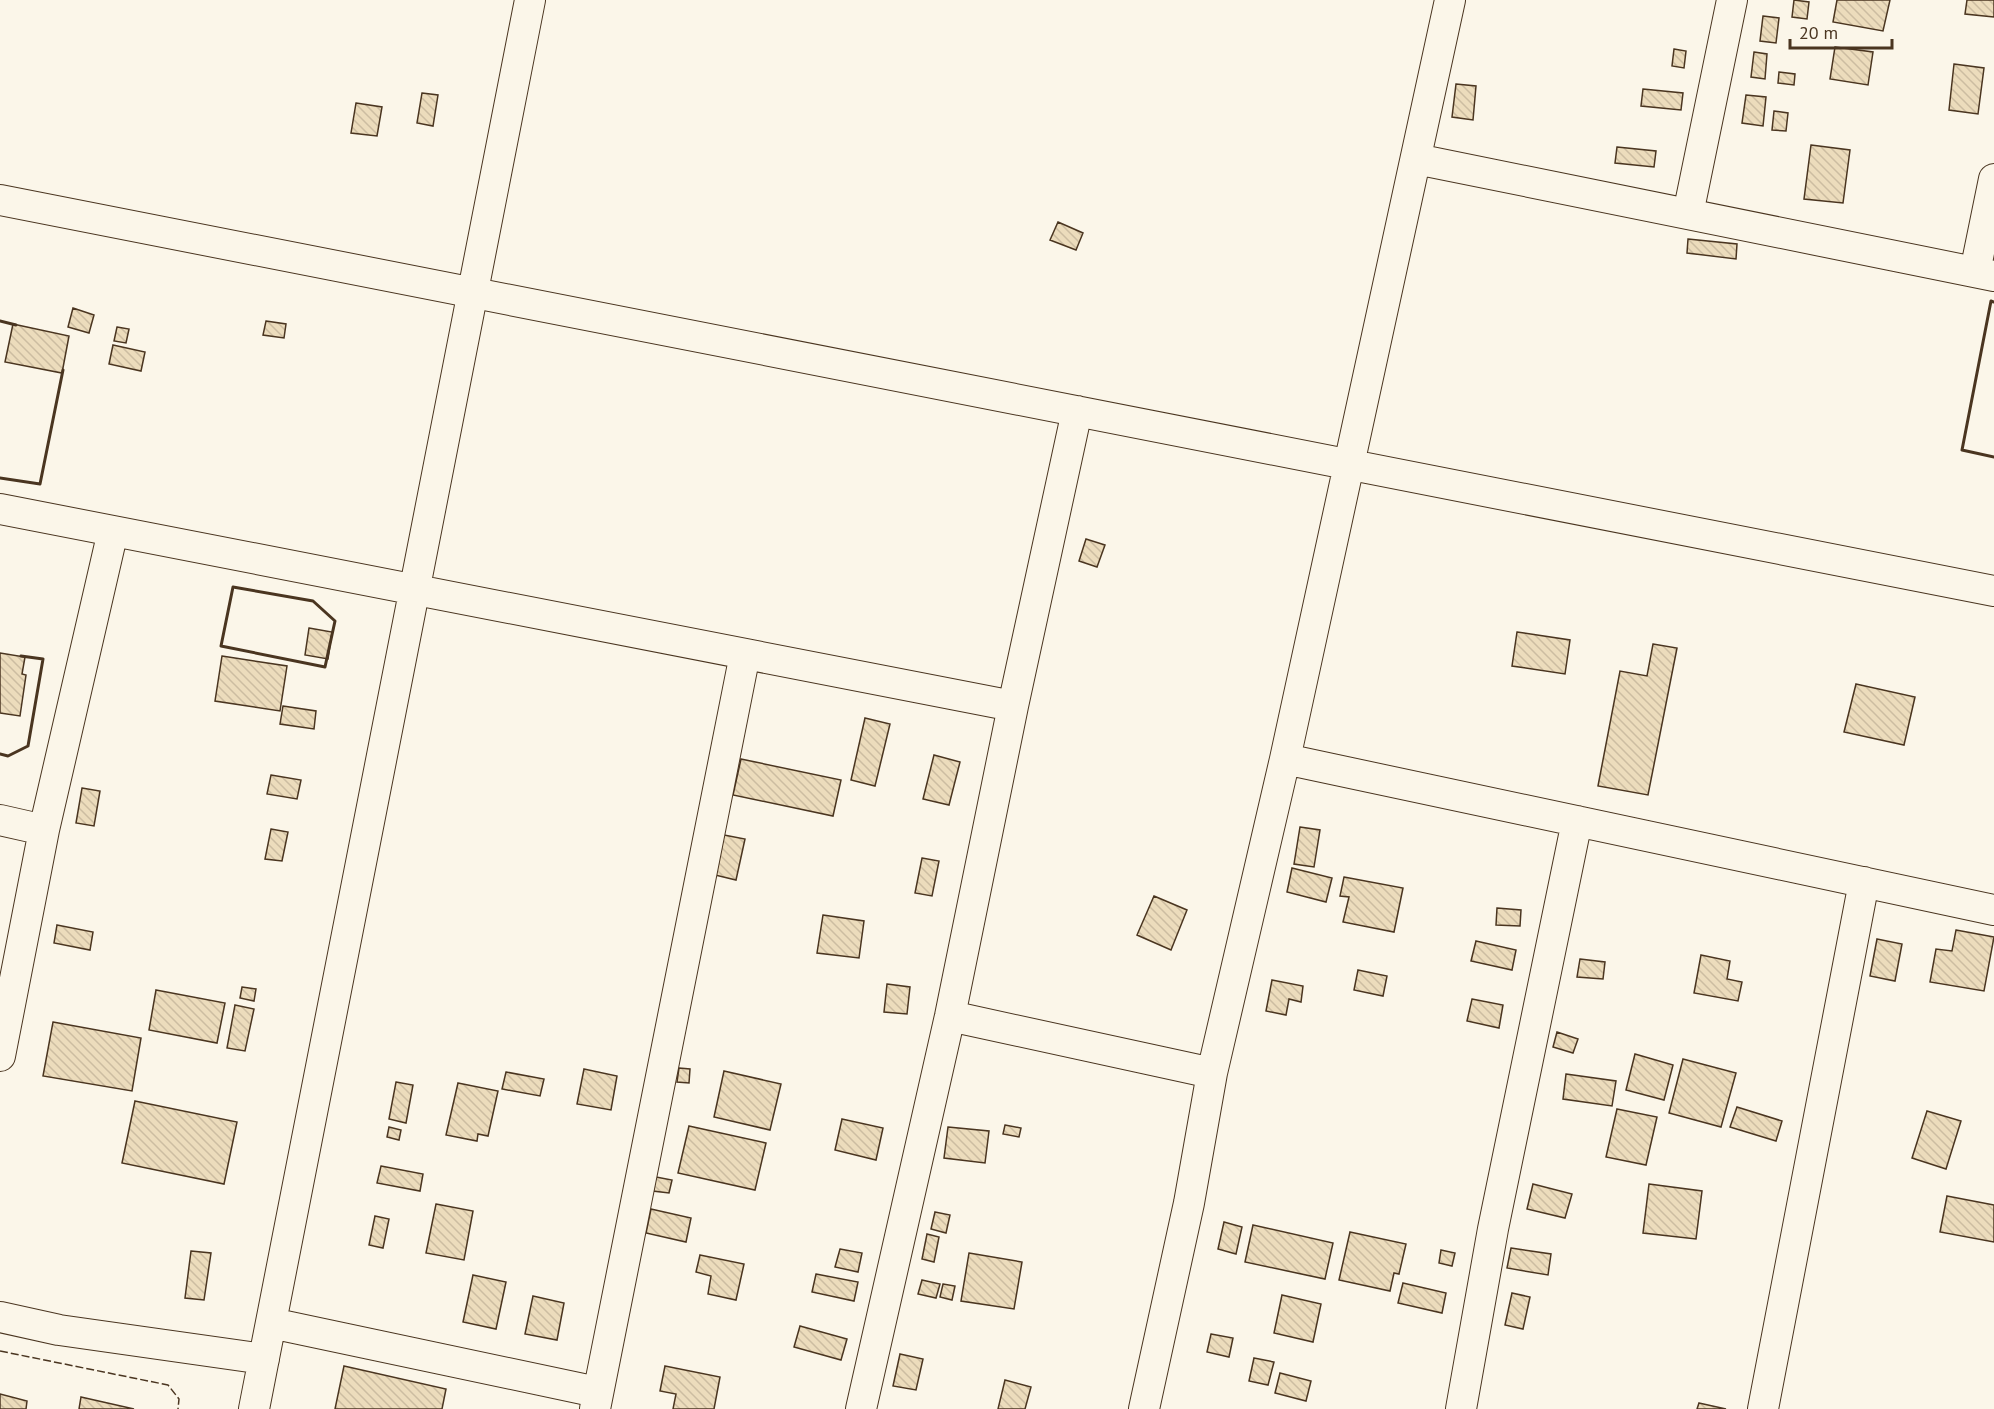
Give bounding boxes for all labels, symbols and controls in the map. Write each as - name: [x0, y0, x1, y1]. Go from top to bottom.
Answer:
- scale bar: [1790, 12, 1892, 50]
- text: 20 m: [1799, 21, 1838, 44]

